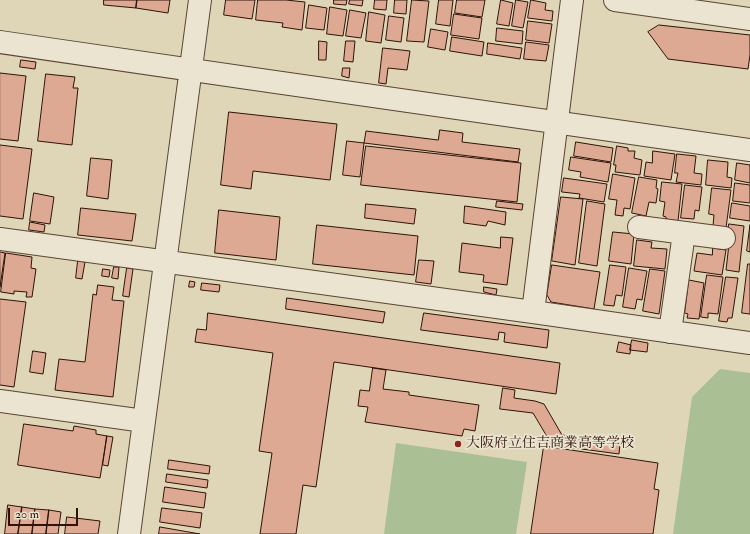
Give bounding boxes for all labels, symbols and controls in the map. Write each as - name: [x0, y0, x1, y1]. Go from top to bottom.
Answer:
- place label: 大阪府立住吉商業高等学校: [466, 436, 634, 452]
- marker: 大阪府立住吉商業高等学校: [453, 439, 463, 449]
- scale bar: [10, 500, 80, 526]
- text: 20 m: [15, 507, 39, 522]

